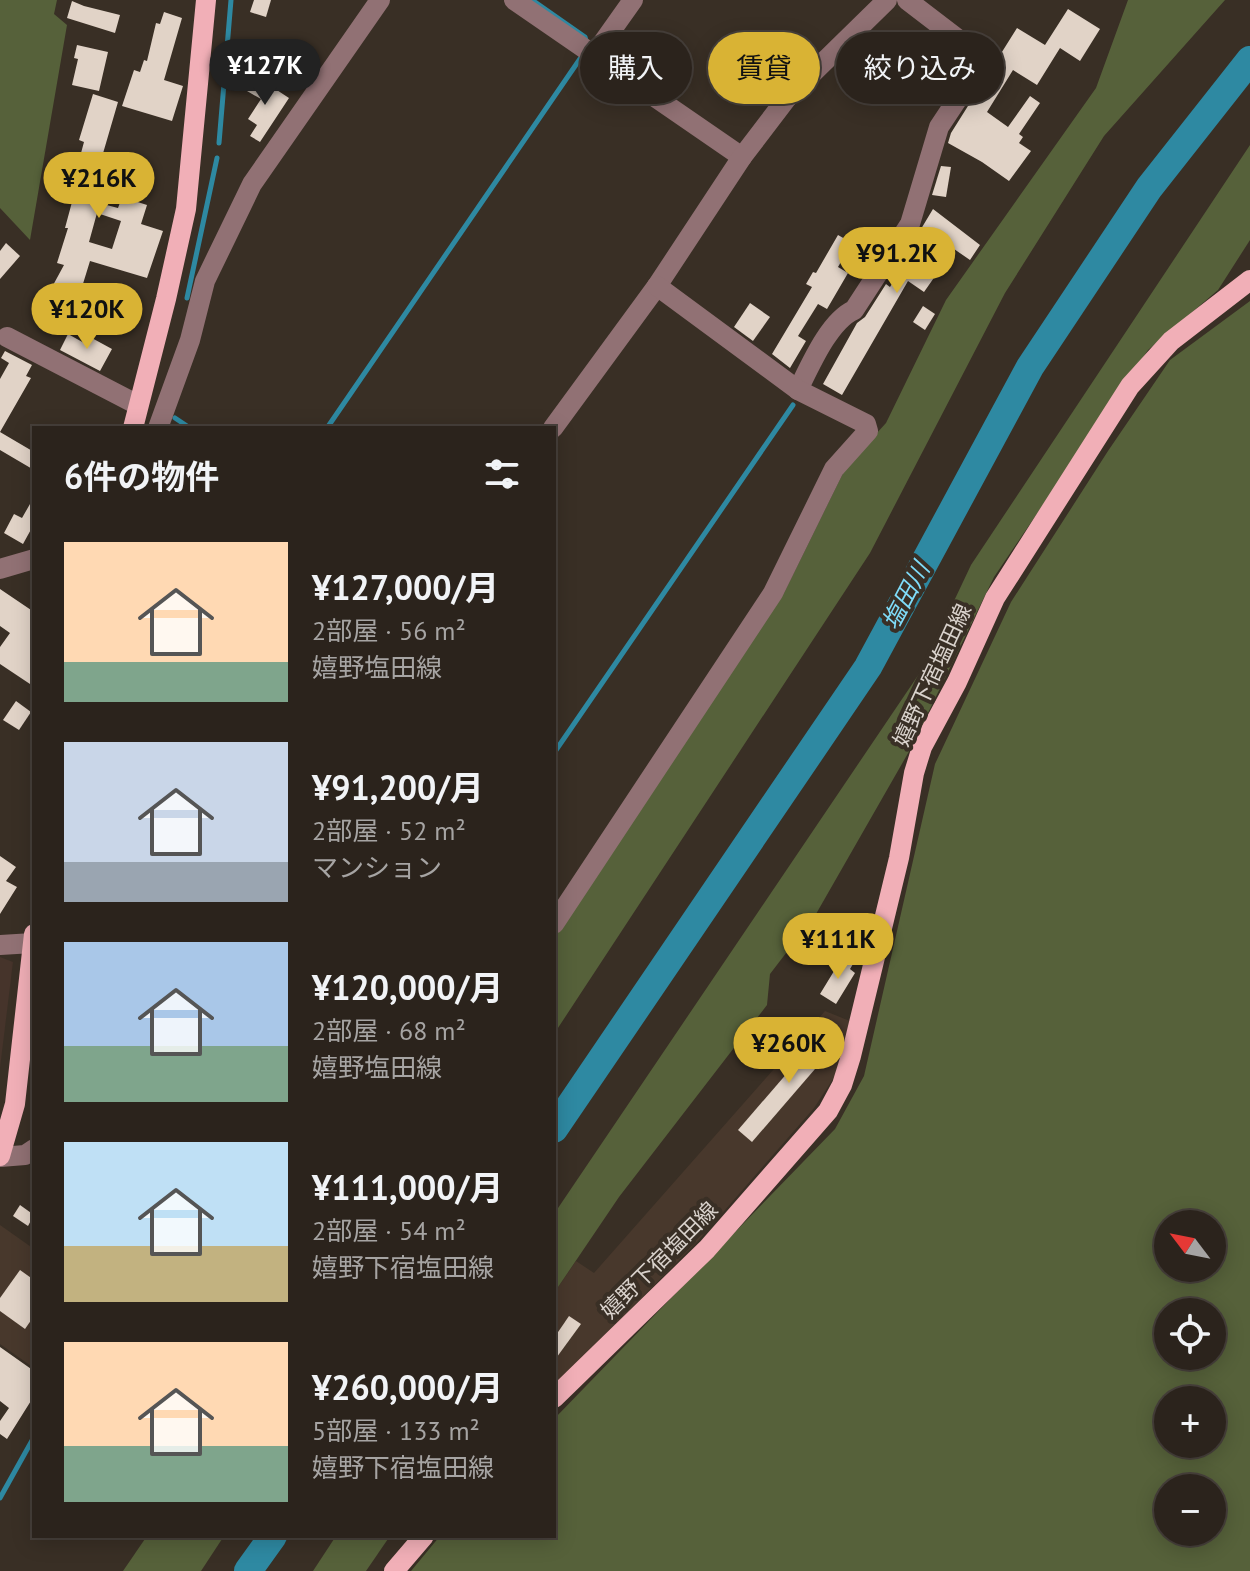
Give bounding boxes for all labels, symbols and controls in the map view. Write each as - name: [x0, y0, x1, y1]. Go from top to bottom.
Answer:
- chip: 購入: [580, 32, 692, 104]
- chip: 賃貸: [708, 32, 820, 104]
- chip: 絞り込み: [836, 32, 1004, 104]
- pin: ¥127K: [209, 39, 321, 107]
- text: ¥127K: [227, 48, 303, 81]
- pin: ¥216K: [43, 152, 155, 220]
- text: ¥216K: [61, 161, 137, 194]
- pin: ¥91.2K: [832, 227, 962, 295]
- text: ¥91.2K: [856, 236, 938, 269]
- pin: ¥120K: [31, 283, 143, 351]
- text: ¥120K: [49, 292, 125, 325]
- icon: filters: [480, 452, 524, 496]
- text: 6件の物件: [64, 454, 219, 498]
- water label: 塩田川: [875, 554, 938, 635]
- text: ¥127,000/月: [312, 565, 499, 609]
- icon: home: [128, 574, 224, 670]
- street label: 嬉野下宿塩田線: [887, 599, 977, 751]
- text: 2部屋 · 56 m²: [312, 614, 466, 647]
- text: 嬉野塩田線: [312, 651, 442, 684]
- text: ¥91,200/月: [312, 765, 484, 809]
- icon: home: [128, 774, 224, 870]
- text: 2部屋 · 52 m²: [312, 814, 466, 847]
- text: マンション: [312, 851, 442, 884]
- pin: ¥111K: [782, 913, 894, 981]
- text: ¥111K: [800, 922, 876, 955]
- text: ¥120,000/月: [312, 965, 503, 1009]
- icon: home: [128, 974, 224, 1070]
- text: 2部屋 · 68 m²: [312, 1014, 466, 1047]
- pin: ¥260K: [733, 1017, 845, 1085]
- text: ¥260K: [751, 1026, 827, 1059]
- text: 嬉野塩田線: [312, 1051, 442, 1084]
- text: ¥111,000/月: [312, 1165, 503, 1209]
- icon: home: [128, 1174, 224, 1270]
- street label: 嬉野下宿塩田線: [595, 1196, 723, 1324]
- north arrow: [1154, 1210, 1226, 1282]
- map controls: [1154, 1210, 1226, 1546]
- text: 2部屋 · 54 m²: [312, 1214, 466, 1247]
- text: 嬉野下宿塩田線: [312, 1251, 494, 1284]
- button: locate: [1154, 1298, 1226, 1370]
- text: ¥260,000/月: [312, 1365, 503, 1409]
- icon: home: [128, 1374, 224, 1470]
- button: +: [1154, 1386, 1226, 1458]
- text: 5部屋 · 133 m²: [312, 1414, 480, 1447]
- text: 嬉野下宿塩田線: [312, 1451, 494, 1484]
- button: −: [1154, 1474, 1226, 1546]

